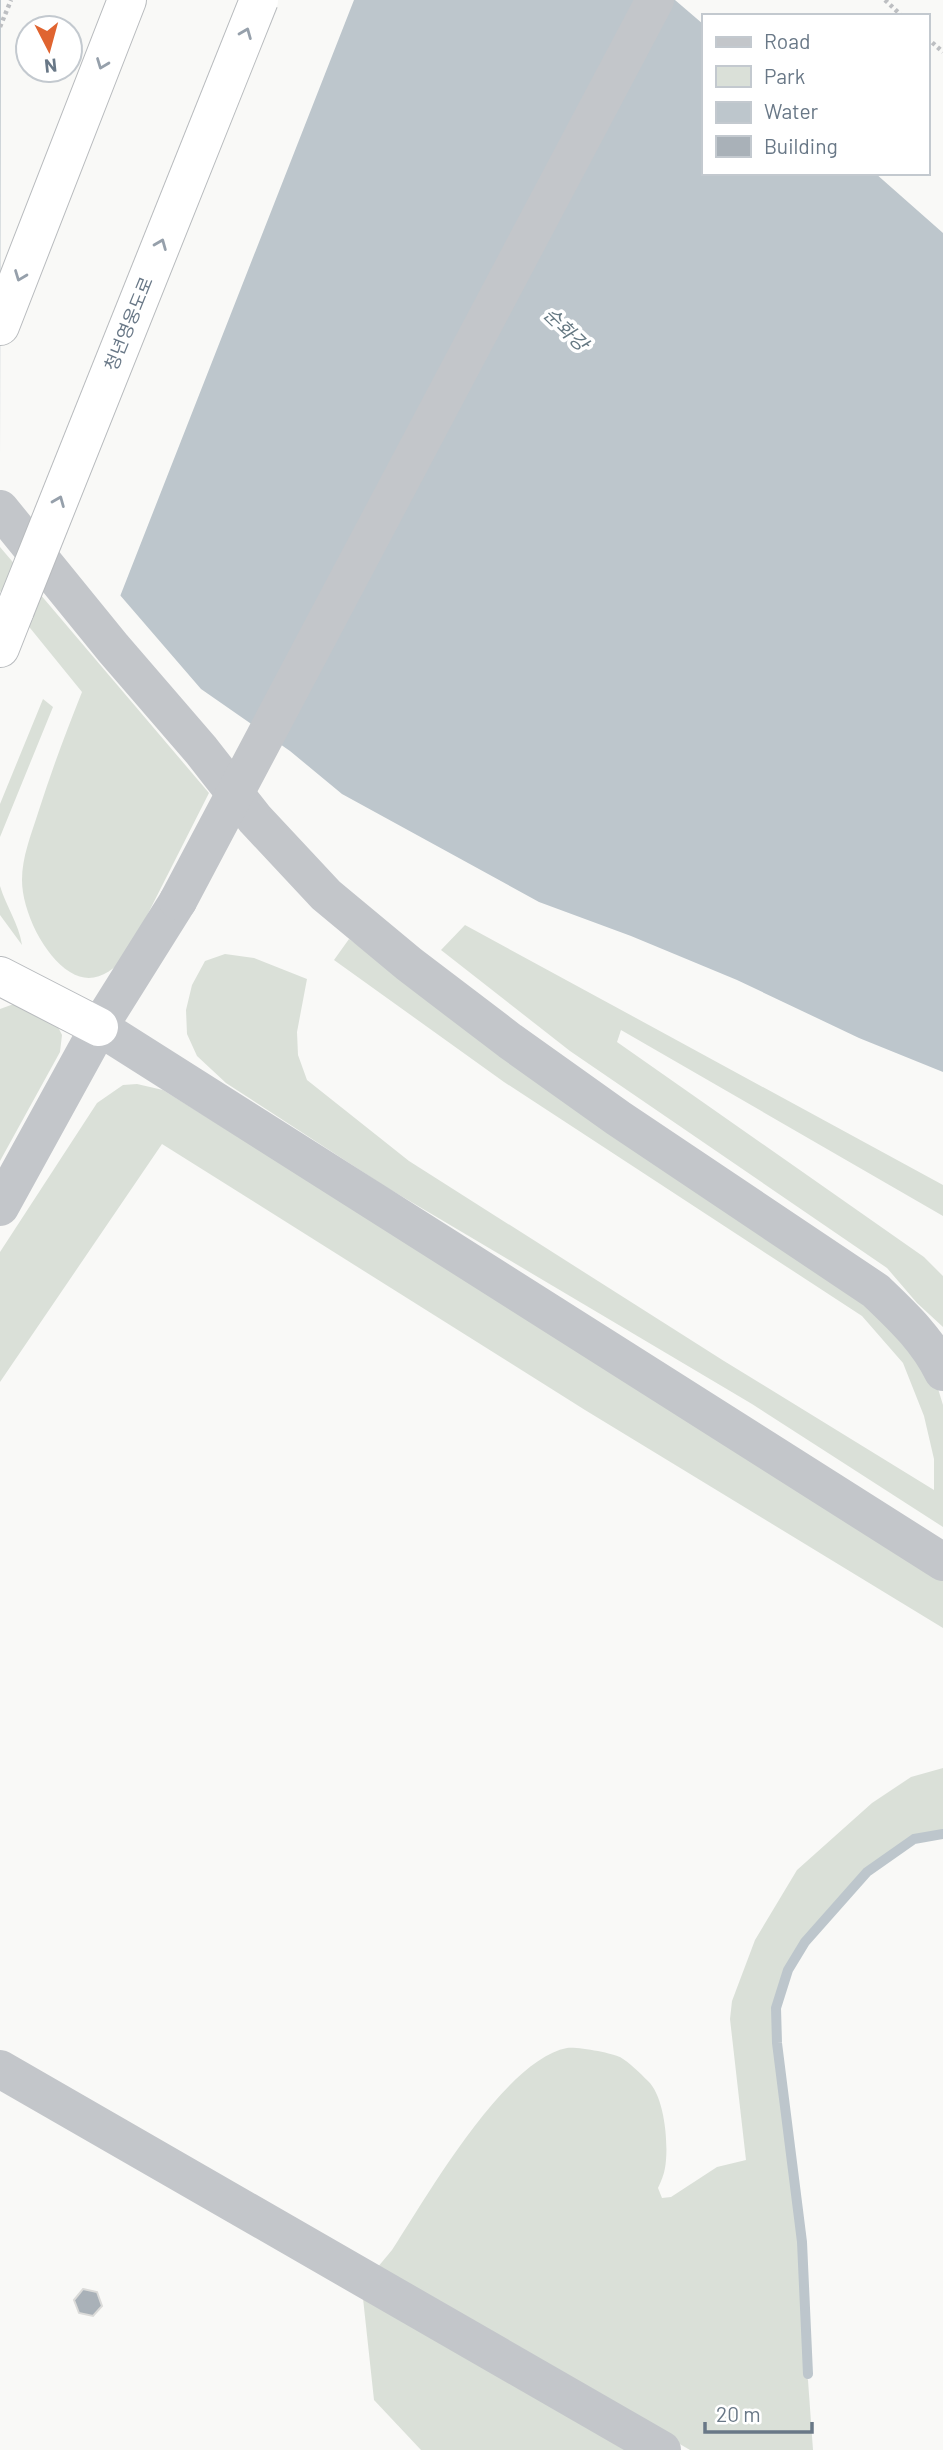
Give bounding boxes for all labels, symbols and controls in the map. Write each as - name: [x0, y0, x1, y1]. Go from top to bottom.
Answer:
- north arrow: [14, 14, 84, 84]
- legend: [702, 14, 929, 175]
- one-way arrow: [237, 27, 251, 39]
- text: Road: [764, 28, 810, 53]
- text: N: [43, 54, 58, 79]
- one-way arrow: [97, 57, 111, 69]
- text: Park: [764, 63, 805, 88]
- text: Water: [764, 98, 819, 123]
- text: Building: [764, 133, 838, 158]
- one-way arrow: [153, 239, 167, 251]
- one-way arrow: [14, 269, 28, 281]
- street label: 청년영웅도로: [99, 273, 157, 374]
- water label: 순화강: [539, 302, 595, 357]
- one-way arrow: [50, 495, 64, 507]
- scale bar: [705, 2390, 812, 2434]
- text: 20 m: [716, 2401, 761, 2426]

